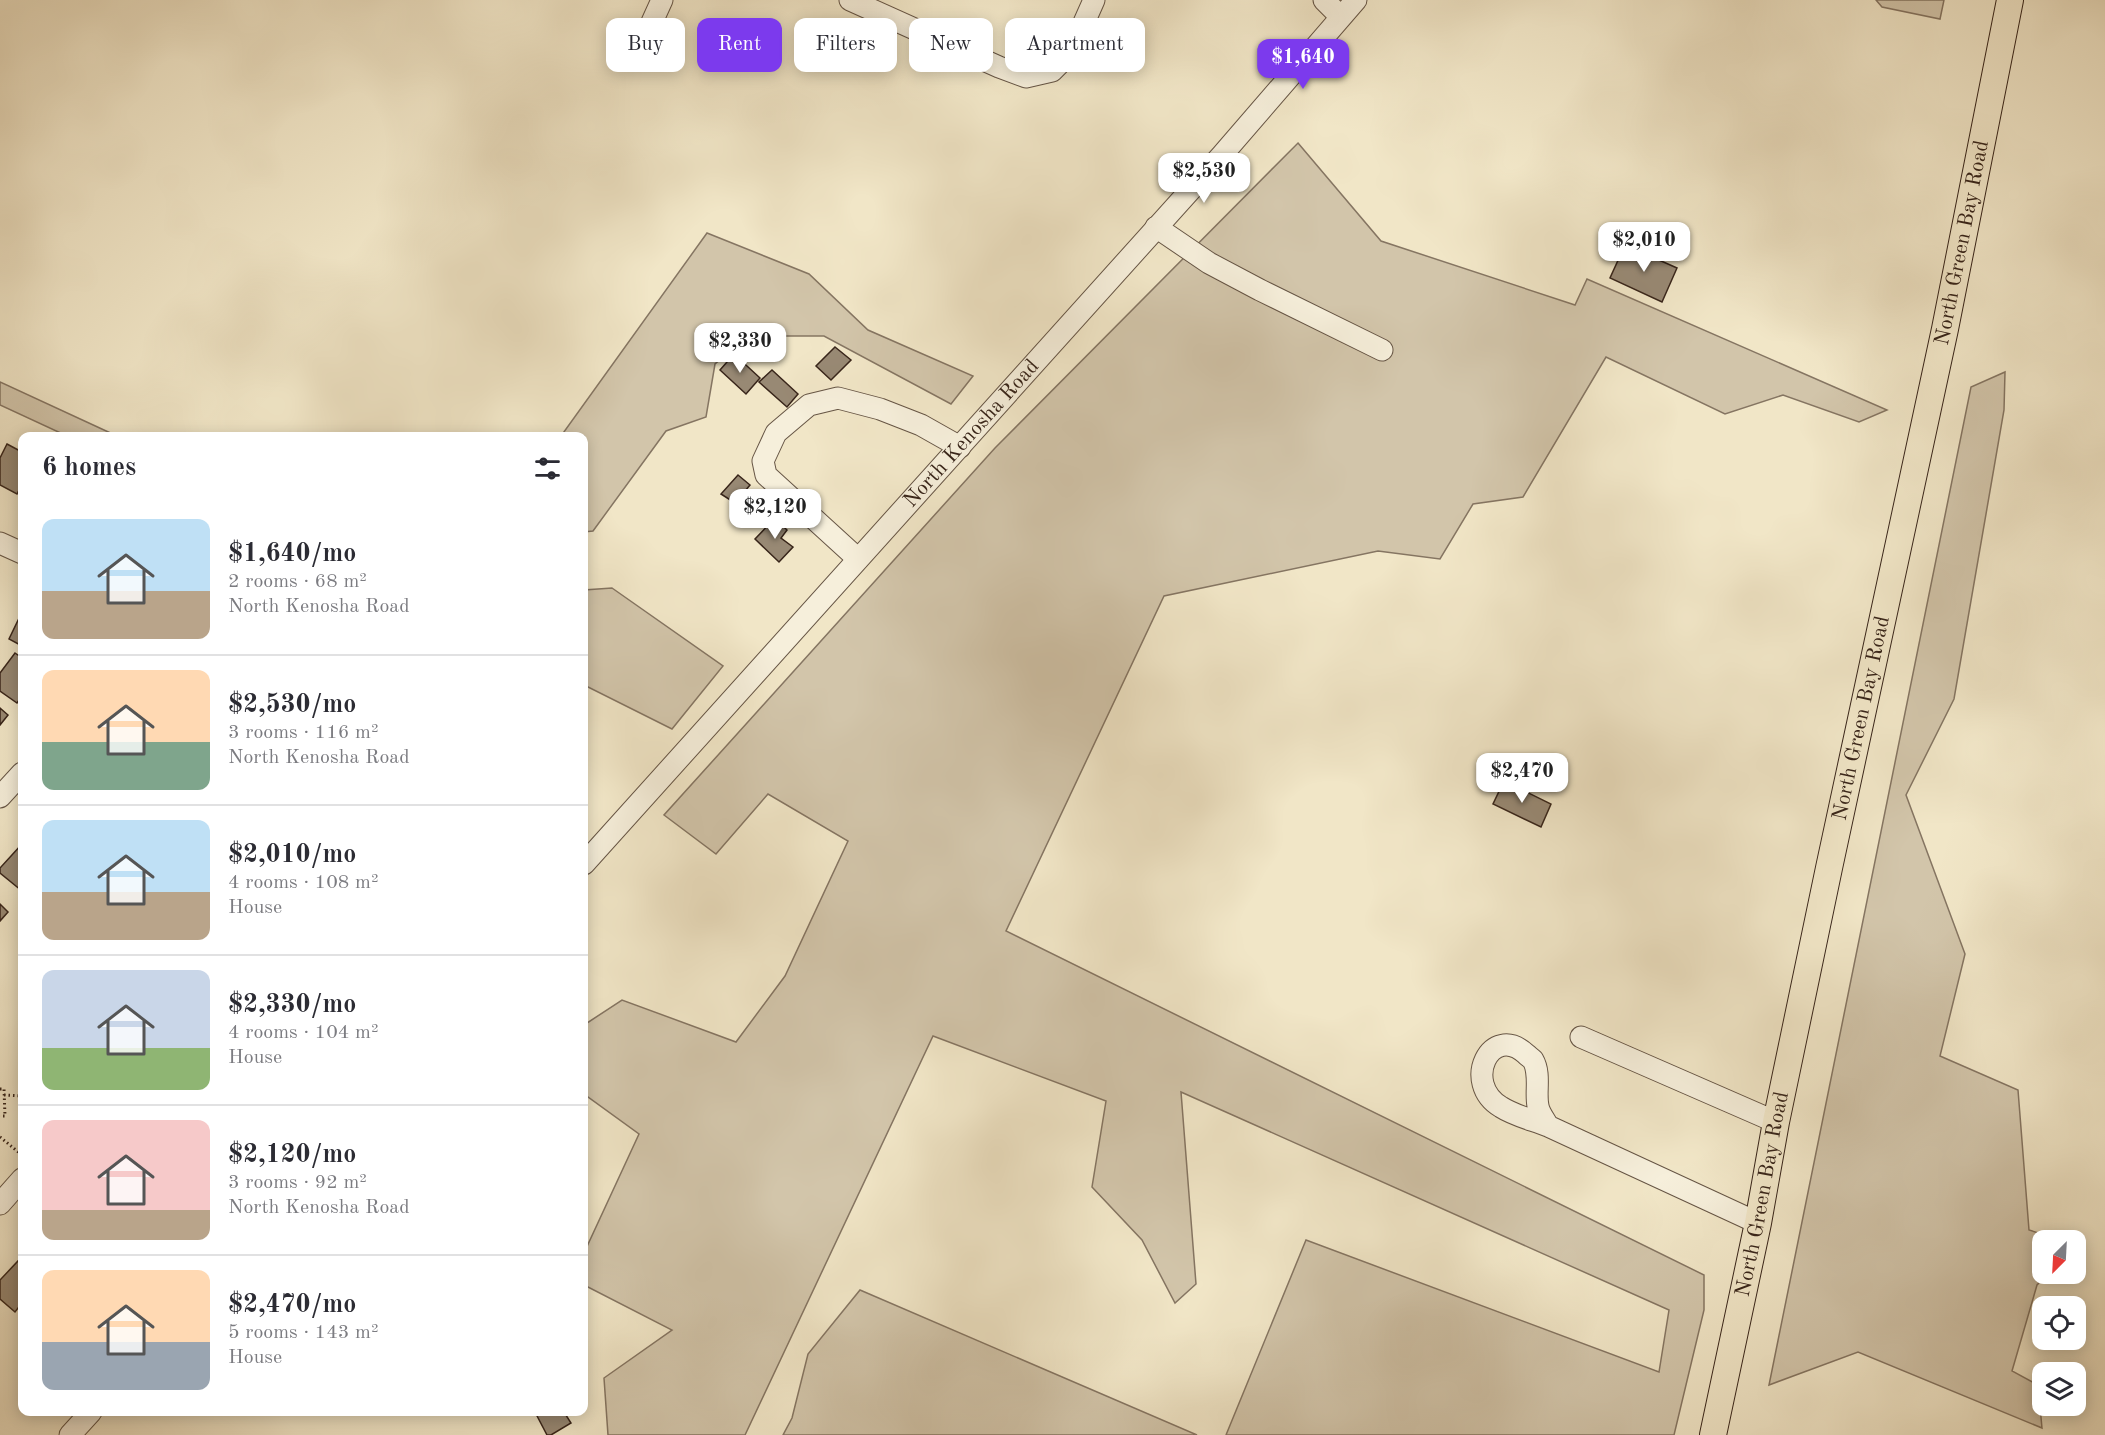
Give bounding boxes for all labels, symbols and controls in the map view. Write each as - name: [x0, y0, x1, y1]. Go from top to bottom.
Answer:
- chip: Buy: [606, 18, 685, 72]
- chip: Rent: [697, 18, 782, 72]
- chip: Filters: [794, 18, 897, 72]
- chip: New: [909, 18, 993, 72]
- chip: Apartment: [1005, 18, 1145, 72]
- pin: $1,640: [1254, 39, 1352, 90]
- text: $1,640: [1271, 48, 1335, 68]
- street label: North Green Bay Road: [1931, 138, 1993, 347]
- pin: $2,530: [1155, 153, 1253, 204]
- text: $2,530: [1172, 162, 1236, 182]
- pin: $2,010: [1595, 222, 1693, 273]
- text: $2,010: [1612, 231, 1676, 251]
- pin: $2,330: [691, 323, 789, 374]
- text: $2,330: [708, 332, 772, 352]
- street label: North Kenosha Road: [900, 356, 1043, 512]
- icon: filters: [531, 452, 564, 485]
- text: 6 homes: [42, 455, 136, 481]
- pin: $2,120: [726, 489, 824, 540]
- text: $2,120: [743, 498, 807, 518]
- text: $1,640/mo: [228, 541, 356, 567]
- icon: home: [90, 543, 162, 615]
- text: 2 rooms · 68 m²: [228, 572, 367, 592]
- text: North Kenosha Road: [228, 597, 410, 617]
- street label: North Green Bay Road: [1829, 614, 1893, 822]
- text: $2,530/mo: [228, 692, 356, 718]
- icon: home: [90, 694, 162, 766]
- text: 3 rooms · 116 m²: [228, 723, 378, 743]
- text: North Kenosha Road: [228, 748, 410, 768]
- pin: $2,470: [1473, 753, 1571, 804]
- text: $2,470: [1490, 762, 1554, 782]
- text: $2,010/mo: [228, 842, 356, 868]
- icon: home: [90, 844, 162, 916]
- text: 4 rooms · 108 m²: [228, 873, 378, 893]
- text: House: [228, 898, 282, 918]
- text: $2,330/mo: [228, 992, 356, 1018]
- icon: home: [90, 994, 162, 1066]
- text: 4 rooms · 104 m²: [228, 1023, 378, 1043]
- text: House: [228, 1048, 282, 1068]
- street label: North Green Bay Road: [1732, 1089, 1793, 1299]
- text: $2,120/mo: [228, 1142, 356, 1168]
- icon: home: [90, 1144, 162, 1216]
- text: 3 rooms · 92 m²: [228, 1173, 367, 1193]
- text: North Kenosha Road: [228, 1198, 410, 1218]
- north arrow: [2032, 1230, 2086, 1284]
- map controls: [2032, 1230, 2086, 1416]
- text: $2,470/mo: [228, 1292, 356, 1318]
- icon: home: [90, 1294, 162, 1366]
- button: locate: [2032, 1296, 2086, 1350]
- text: 5 rooms · 143 m²: [228, 1323, 378, 1343]
- text: House: [228, 1348, 282, 1368]
- button: layers: [2032, 1362, 2086, 1416]

